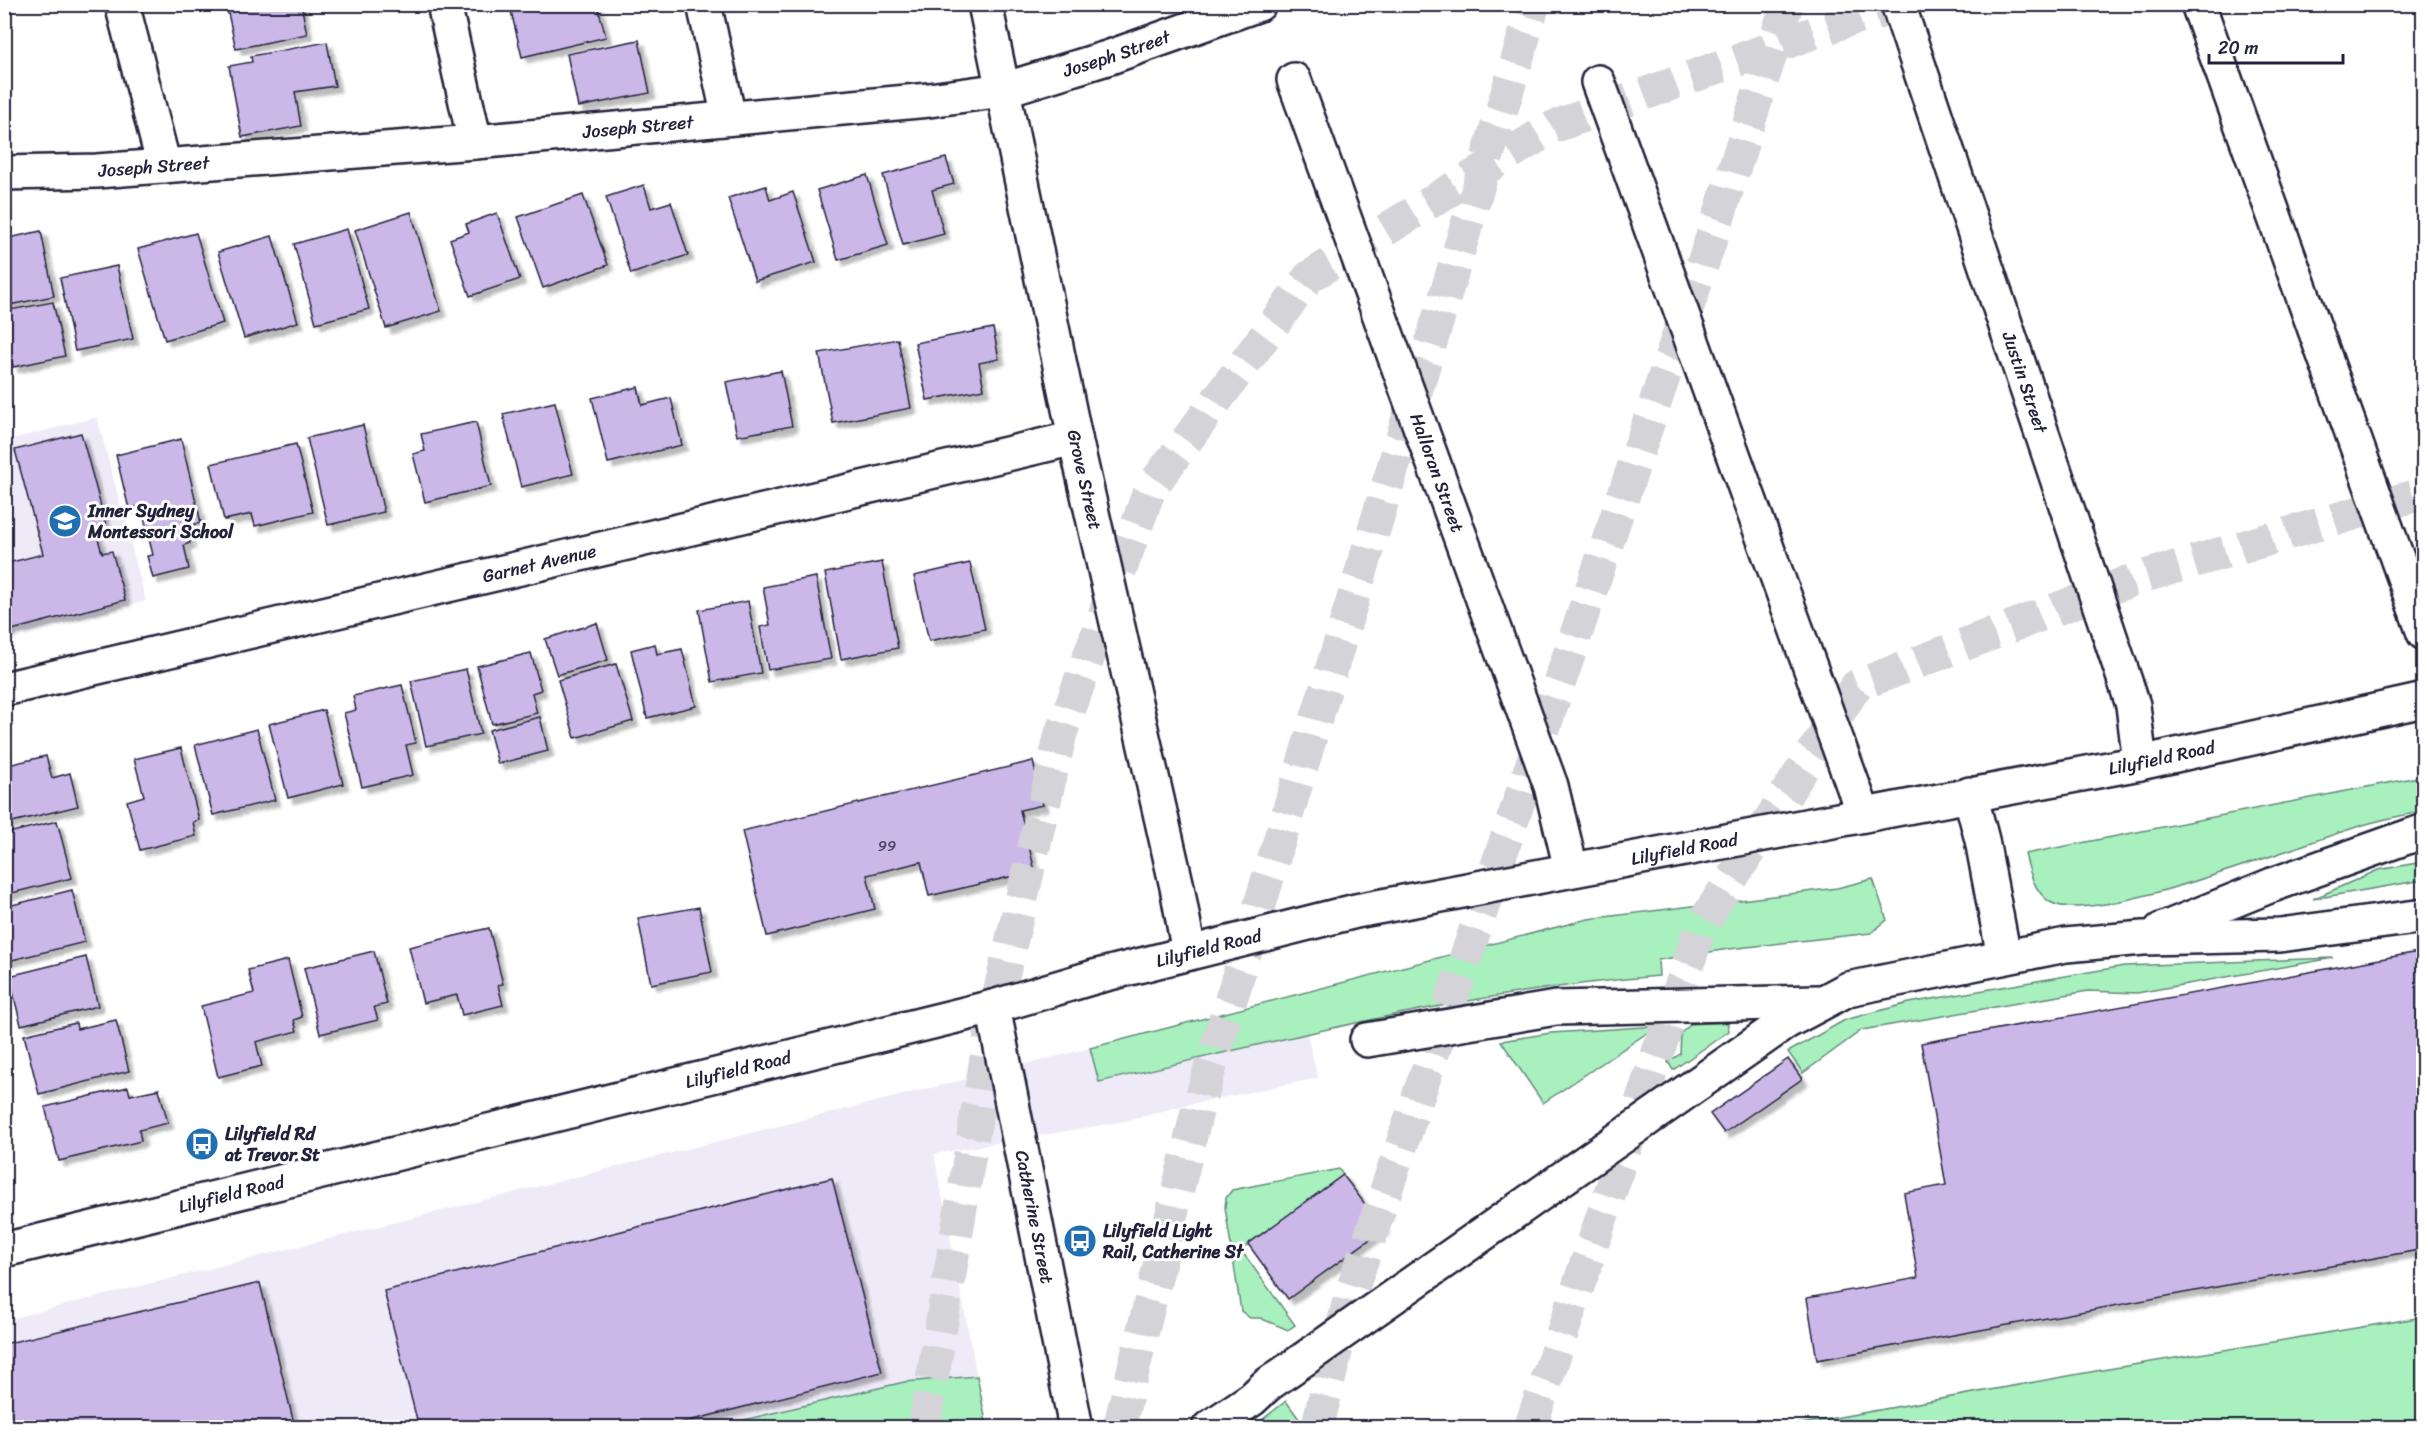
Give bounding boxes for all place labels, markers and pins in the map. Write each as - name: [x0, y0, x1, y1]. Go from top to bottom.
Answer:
- place label: Inner Sydney Montessori School: [87, 495, 234, 548]
- school or university icon: Inner Sydney Montessori School: [47, 503, 83, 539]
- place label: Lilyfield Rd at Trevor St: [224, 1118, 320, 1171]
- bus stop icon: Lilyfield Rd at Trevor St: [184, 1126, 220, 1162]
- place label: Lilyfield Light Rail, Catherine St: [1102, 1215, 1245, 1268]
- bus stop icon: Lilyfield Light Rail, Catherine St: [1062, 1223, 1098, 1259]

